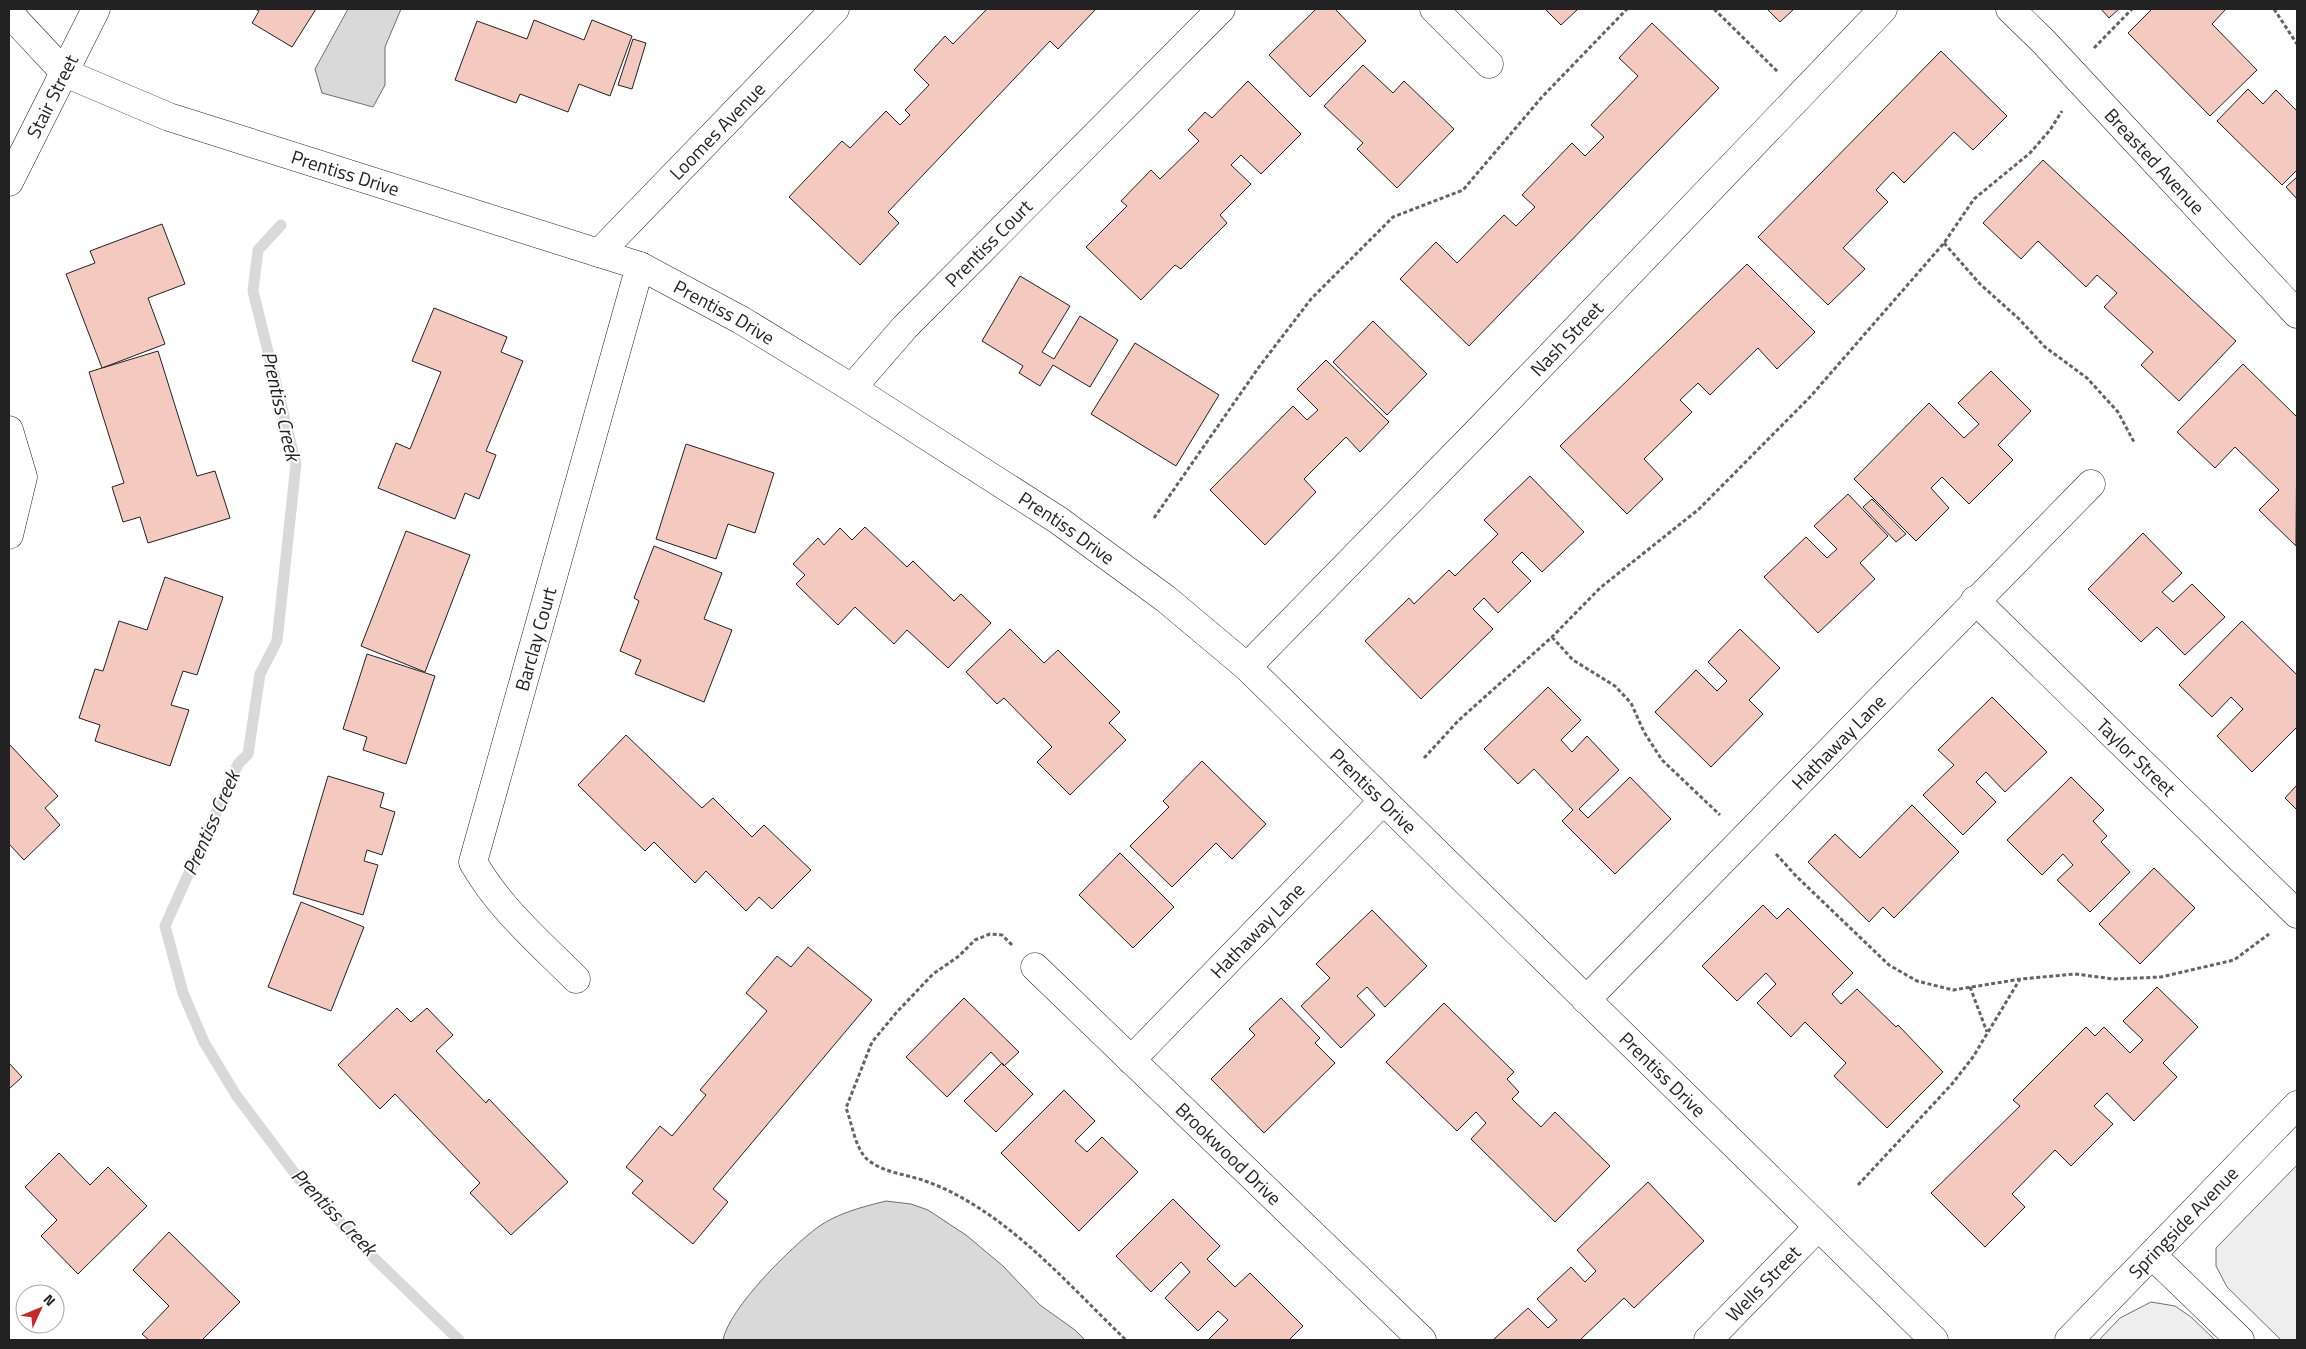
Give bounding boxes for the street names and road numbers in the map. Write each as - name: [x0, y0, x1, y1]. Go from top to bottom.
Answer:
- street label: Stair Street: [18, 49, 85, 143]
- street label: Loomes Avenue: [662, 75, 771, 186]
- street label: Breasted Avenue: [2098, 101, 2212, 220]
- street label: Prentiss Drive: [288, 142, 403, 203]
- street label: Prentiss Court: [938, 192, 1039, 293]
- street label: Prentiss Drive: [669, 272, 781, 351]
- street label: Nash Street: [1523, 294, 1610, 383]
- street label: Prentiss Drive: [1013, 483, 1121, 571]
- street label: Barclay Court: [507, 583, 563, 694]
- street label: Hathaway Lane: [1784, 687, 1892, 796]
- street label: Taylor Street: [2090, 711, 2183, 803]
- street label: Prentiss Drive: [1324, 741, 1424, 840]
- street label: Hathaway Lane: [1203, 875, 1311, 985]
- street label: Prentiss Drive: [1613, 1025, 1713, 1123]
- street label: Brookwood Drive: [1169, 1095, 1289, 1212]
- street label: Springside Avenue: [2121, 1159, 2245, 1285]
- street label: Wells Street: [1719, 1238, 1807, 1328]

